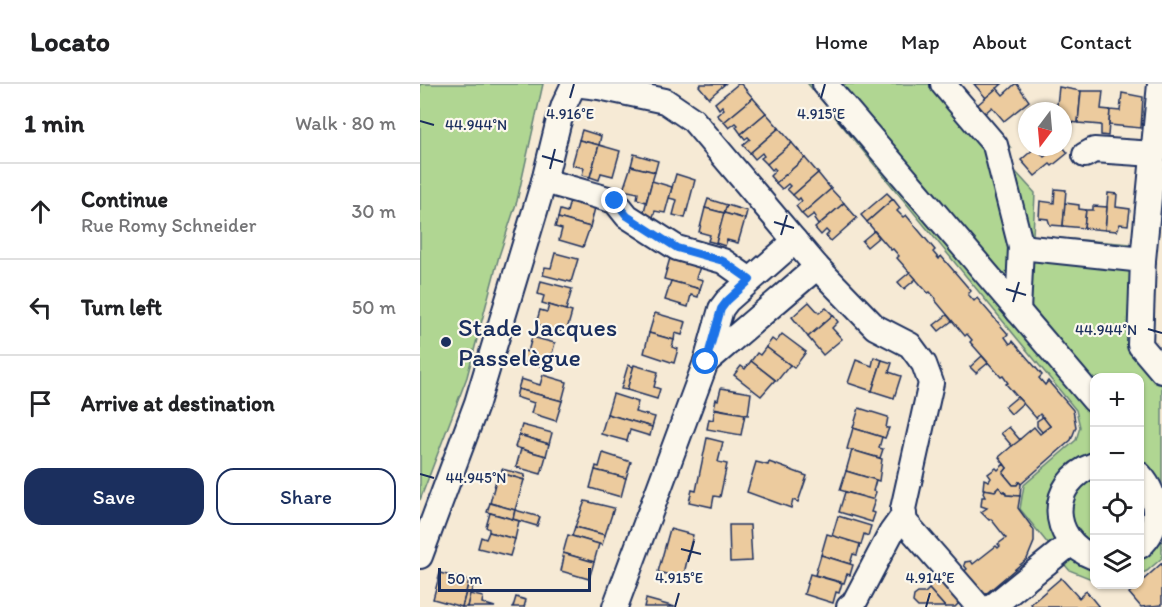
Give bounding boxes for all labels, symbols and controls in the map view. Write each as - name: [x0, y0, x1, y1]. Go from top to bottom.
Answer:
- text: Locato: [30, 24, 110, 58]
- text: Home: [815, 29, 868, 54]
- text: Map: [901, 29, 940, 54]
- text: About: [973, 29, 1027, 54]
- text: Contact: [1060, 29, 1132, 54]
- north arrow: [1018, 102, 1072, 156]
- text: 4.916°E: [546, 105, 594, 123]
- text: 4.915°E: [797, 105, 845, 123]
- text: 1 min: [24, 107, 84, 139]
- text: Walk · 80 m: [295, 111, 396, 135]
- text: 44.944°N: [445, 116, 507, 134]
- text: Continue: [81, 186, 168, 213]
- route end: [601, 187, 627, 213]
- icon: ahead: [24, 195, 57, 228]
- text: 30 m: [351, 199, 396, 223]
- text: Rue Romy Schneider: [81, 213, 257, 237]
- icon: left: [24, 291, 57, 324]
- text: Turn left: [81, 294, 162, 321]
- text: 50 m: [352, 295, 396, 319]
- place label: Stade Jacques Passelègue: [458, 311, 617, 373]
- text: 44.944°N: [1075, 321, 1137, 339]
- marker: Stade Jacques Passelègue: [439, 335, 453, 349]
- route start: [692, 348, 718, 374]
- map controls: [1090, 373, 1144, 589]
- button: +: [1090, 373, 1144, 427]
- icon: arrive: [24, 387, 57, 420]
- text: Arrive at destination: [81, 390, 275, 417]
- button: −: [1090, 427, 1144, 481]
- button: Save: [24, 468, 204, 525]
- button: Share: [216, 468, 396, 525]
- text: 44.945°N: [445, 469, 507, 487]
- button: locate: [1090, 481, 1144, 535]
- button: layers: [1090, 535, 1144, 589]
- scale bar: [438, 565, 591, 592]
- text: 50 m: [447, 569, 482, 588]
- text: 4.915°E: [655, 569, 703, 587]
- text: 4.914°E: [905, 569, 955, 587]

